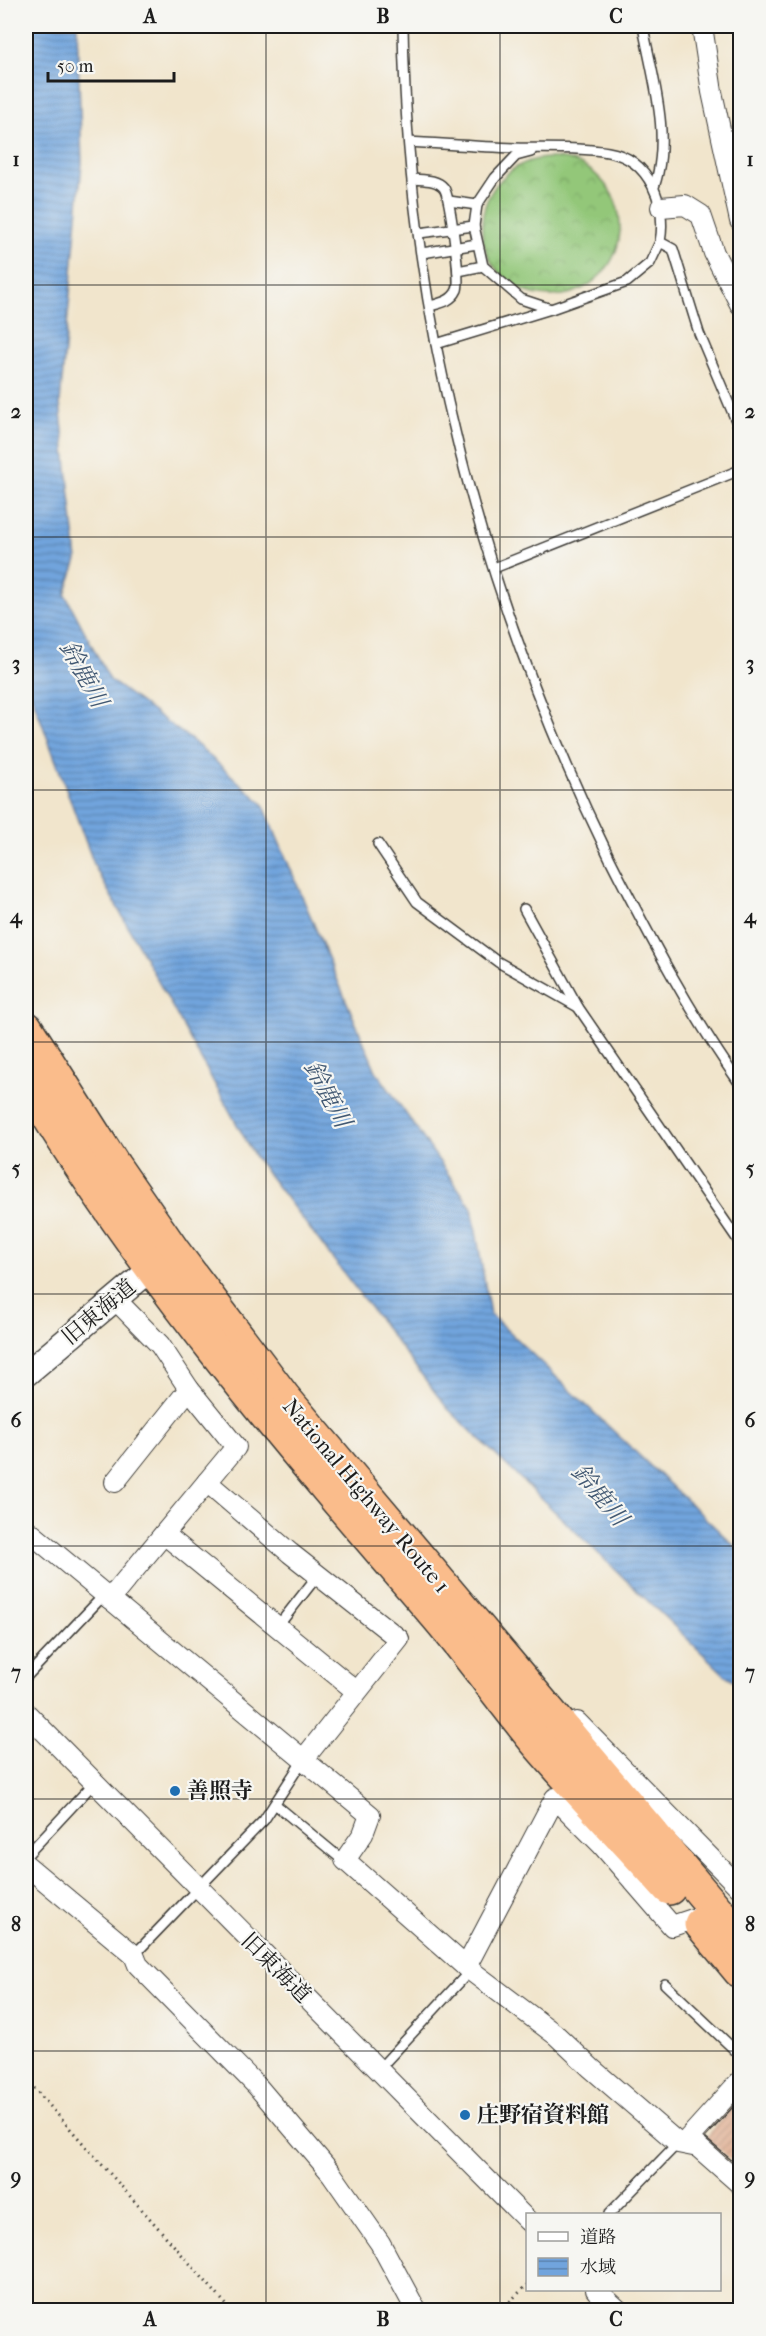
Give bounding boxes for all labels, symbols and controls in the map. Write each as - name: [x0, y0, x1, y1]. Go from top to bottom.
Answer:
- text: A: [142, 5, 158, 28]
- text: B: [376, 5, 390, 28]
- text: C: [609, 5, 623, 28]
- scale bar: [48, 45, 174, 83]
- text: 50 m: [57, 56, 94, 77]
- text: 1: [12, 148, 20, 171]
- text: 1: [746, 148, 754, 171]
- text: 2: [11, 400, 21, 423]
- text: 2: [745, 400, 755, 423]
- water label: 鈴鹿川: [54, 636, 115, 715]
- text: 3: [12, 652, 20, 675]
- text: 3: [746, 652, 754, 675]
- text: 4: [9, 905, 23, 929]
- text: 4: [743, 905, 757, 929]
- water label: 鈴鹿川: [299, 1056, 359, 1135]
- text: 5: [12, 1157, 21, 1180]
- text: 5: [746, 1157, 755, 1180]
- street label: 旧東海道: [57, 1274, 141, 1350]
- street label: National Highway Route 1: [277, 1394, 455, 1598]
- text: 6: [11, 1409, 23, 1432]
- text: 6: [745, 1409, 757, 1432]
- water label: 鈴鹿川: [566, 1458, 636, 1534]
- text: 7: [10, 1661, 21, 1684]
- text: 7: [744, 1661, 755, 1684]
- place label: 善照寺: [187, 1778, 253, 1804]
- marker: 善照寺: [168, 1784, 182, 1798]
- text: 8: [11, 1913, 21, 1936]
- text: 8: [745, 1913, 755, 1936]
- street label: 旧東海道: [236, 1928, 316, 2008]
- place label: 庄野宿資料館: [477, 2102, 609, 2128]
- marker: 庄野宿資料館: [458, 2108, 472, 2122]
- text: 9: [10, 2166, 21, 2189]
- text: 9: [744, 2166, 755, 2189]
- legend: [526, 2213, 721, 2291]
- text: 道路: [580, 2227, 616, 2248]
- text: 水域: [580, 2257, 616, 2278]
- text: A: [142, 2308, 158, 2331]
- text: B: [376, 2308, 390, 2331]
- text: C: [609, 2308, 623, 2331]

